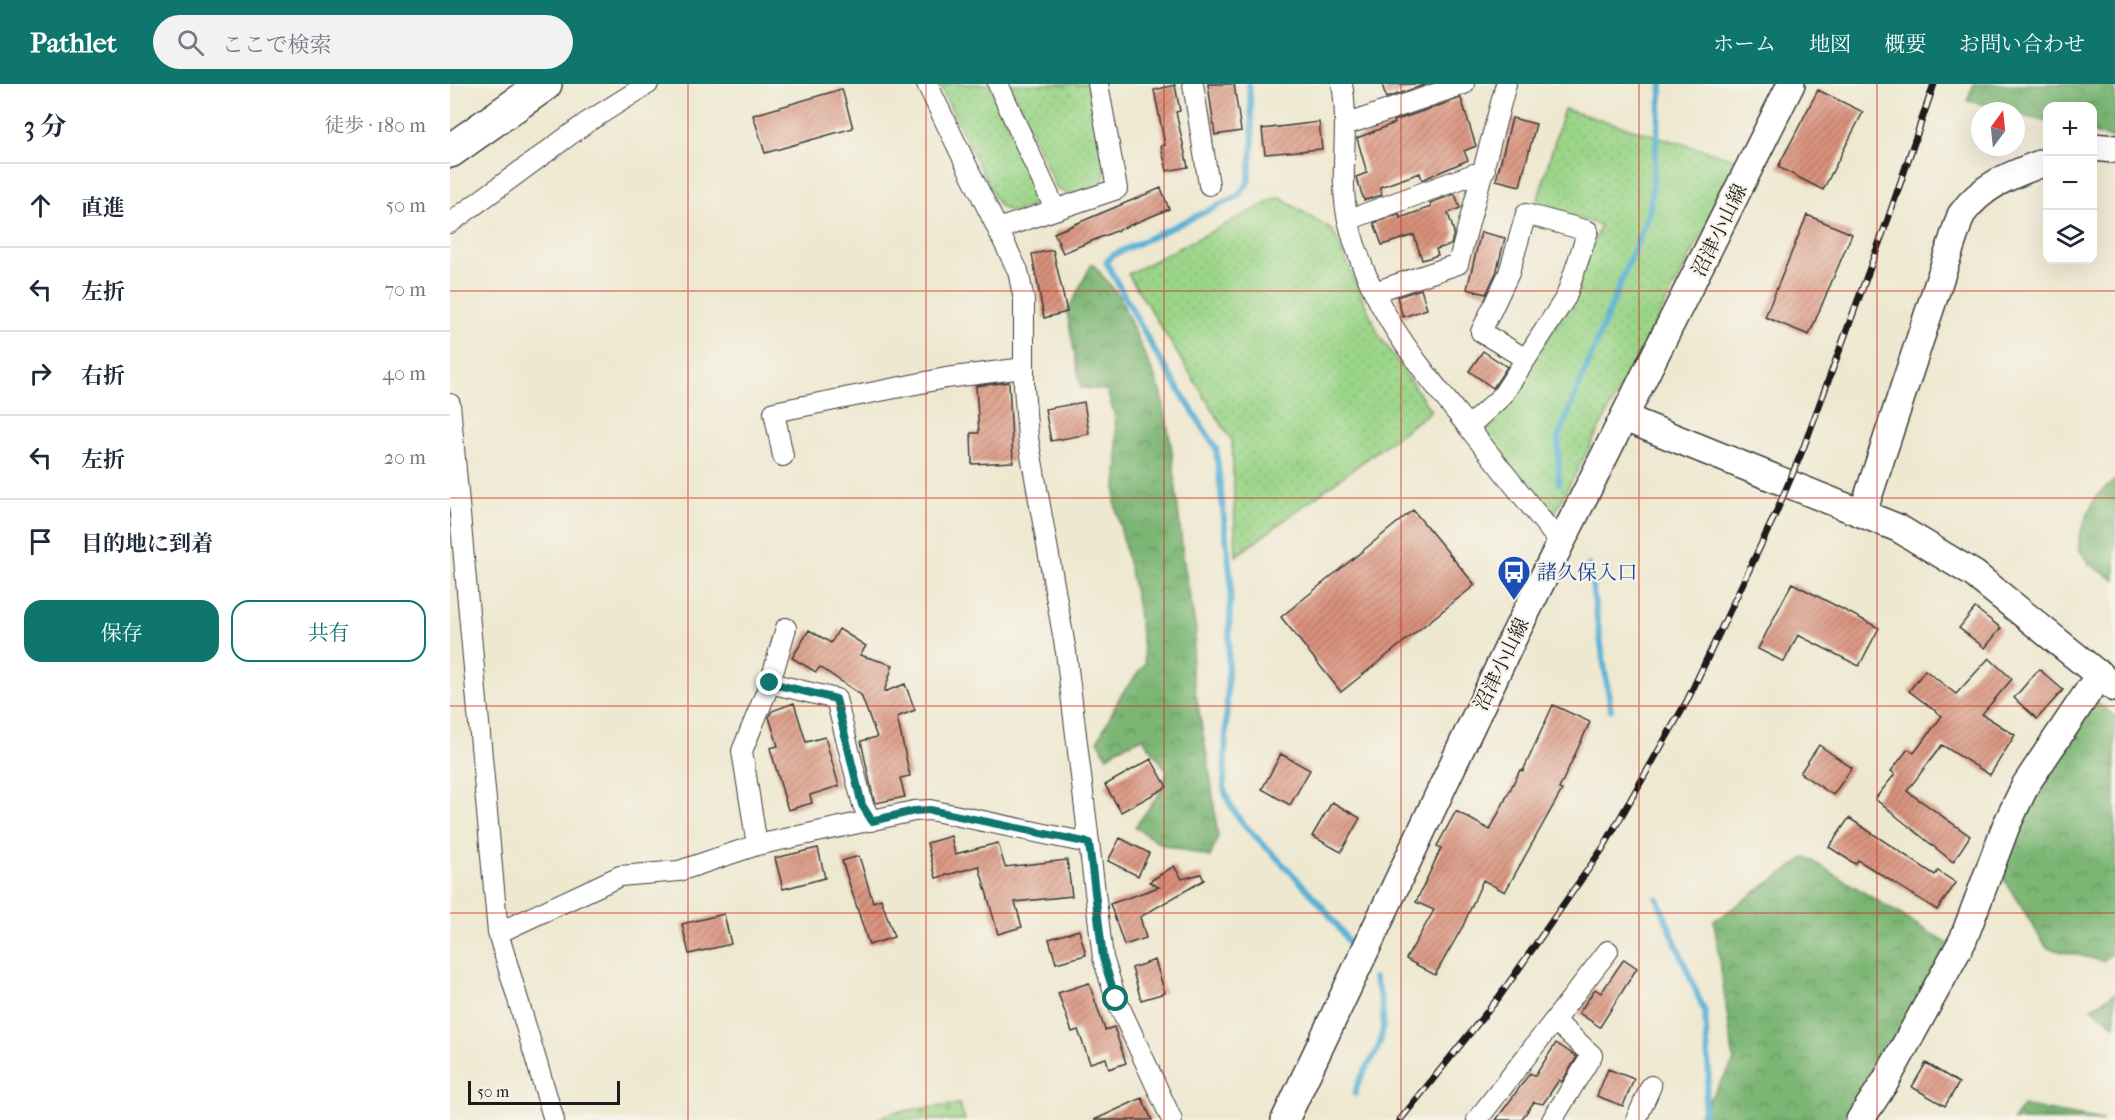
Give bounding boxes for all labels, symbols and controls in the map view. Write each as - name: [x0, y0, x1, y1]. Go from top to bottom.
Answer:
- search box: [153, 15, 573, 69]
- text: Pathlet: [30, 26, 117, 59]
- icon: search: [174, 26, 207, 59]
- text: ここで検索: [222, 32, 332, 58]
- text: ホーム: [1713, 32, 1776, 56]
- text: 地図: [1809, 32, 1851, 56]
- text: 概要: [1884, 32, 1926, 56]
- text: お問い合わせ: [1959, 32, 2085, 56]
- north arrow: [1971, 102, 2025, 156]
- map controls: [2043, 102, 2097, 264]
- button: +: [2043, 102, 2097, 156]
- text: 3 分: [24, 111, 66, 142]
- text: 徒歩 · 180 m: [324, 114, 426, 137]
- button: −: [2043, 156, 2097, 210]
- street label: 沼津小山線: [1687, 180, 1752, 280]
- icon: ahead: [24, 189, 57, 222]
- text: 50 m: [385, 194, 426, 217]
- text: 直進: [81, 195, 125, 221]
- button: layers: [2043, 210, 2097, 264]
- icon: left: [24, 273, 57, 306]
- text: 70 m: [384, 278, 426, 301]
- text: 左折: [81, 279, 125, 305]
- icon: right: [24, 357, 57, 390]
- text: 40 m: [382, 362, 426, 385]
- text: 右折: [81, 363, 125, 389]
- icon: left: [24, 441, 57, 474]
- text: 20 m: [384, 446, 426, 469]
- text: 左折: [81, 447, 125, 473]
- icon: arrive: [24, 525, 57, 558]
- text: 目的地に到着: [81, 531, 213, 557]
- bus stop icon: 諸久保入口: [1496, 554, 1532, 601]
- place label: 諸久保入口: [1537, 561, 1637, 584]
- button: 保存: [24, 600, 219, 662]
- button: 共有: [231, 600, 426, 662]
- street label: 沼津小山線: [1469, 614, 1534, 714]
- route end: [756, 669, 782, 695]
- route start: [1102, 985, 1128, 1011]
- scale bar: [468, 1078, 620, 1106]
- text: 50 m: [477, 1082, 509, 1101]

